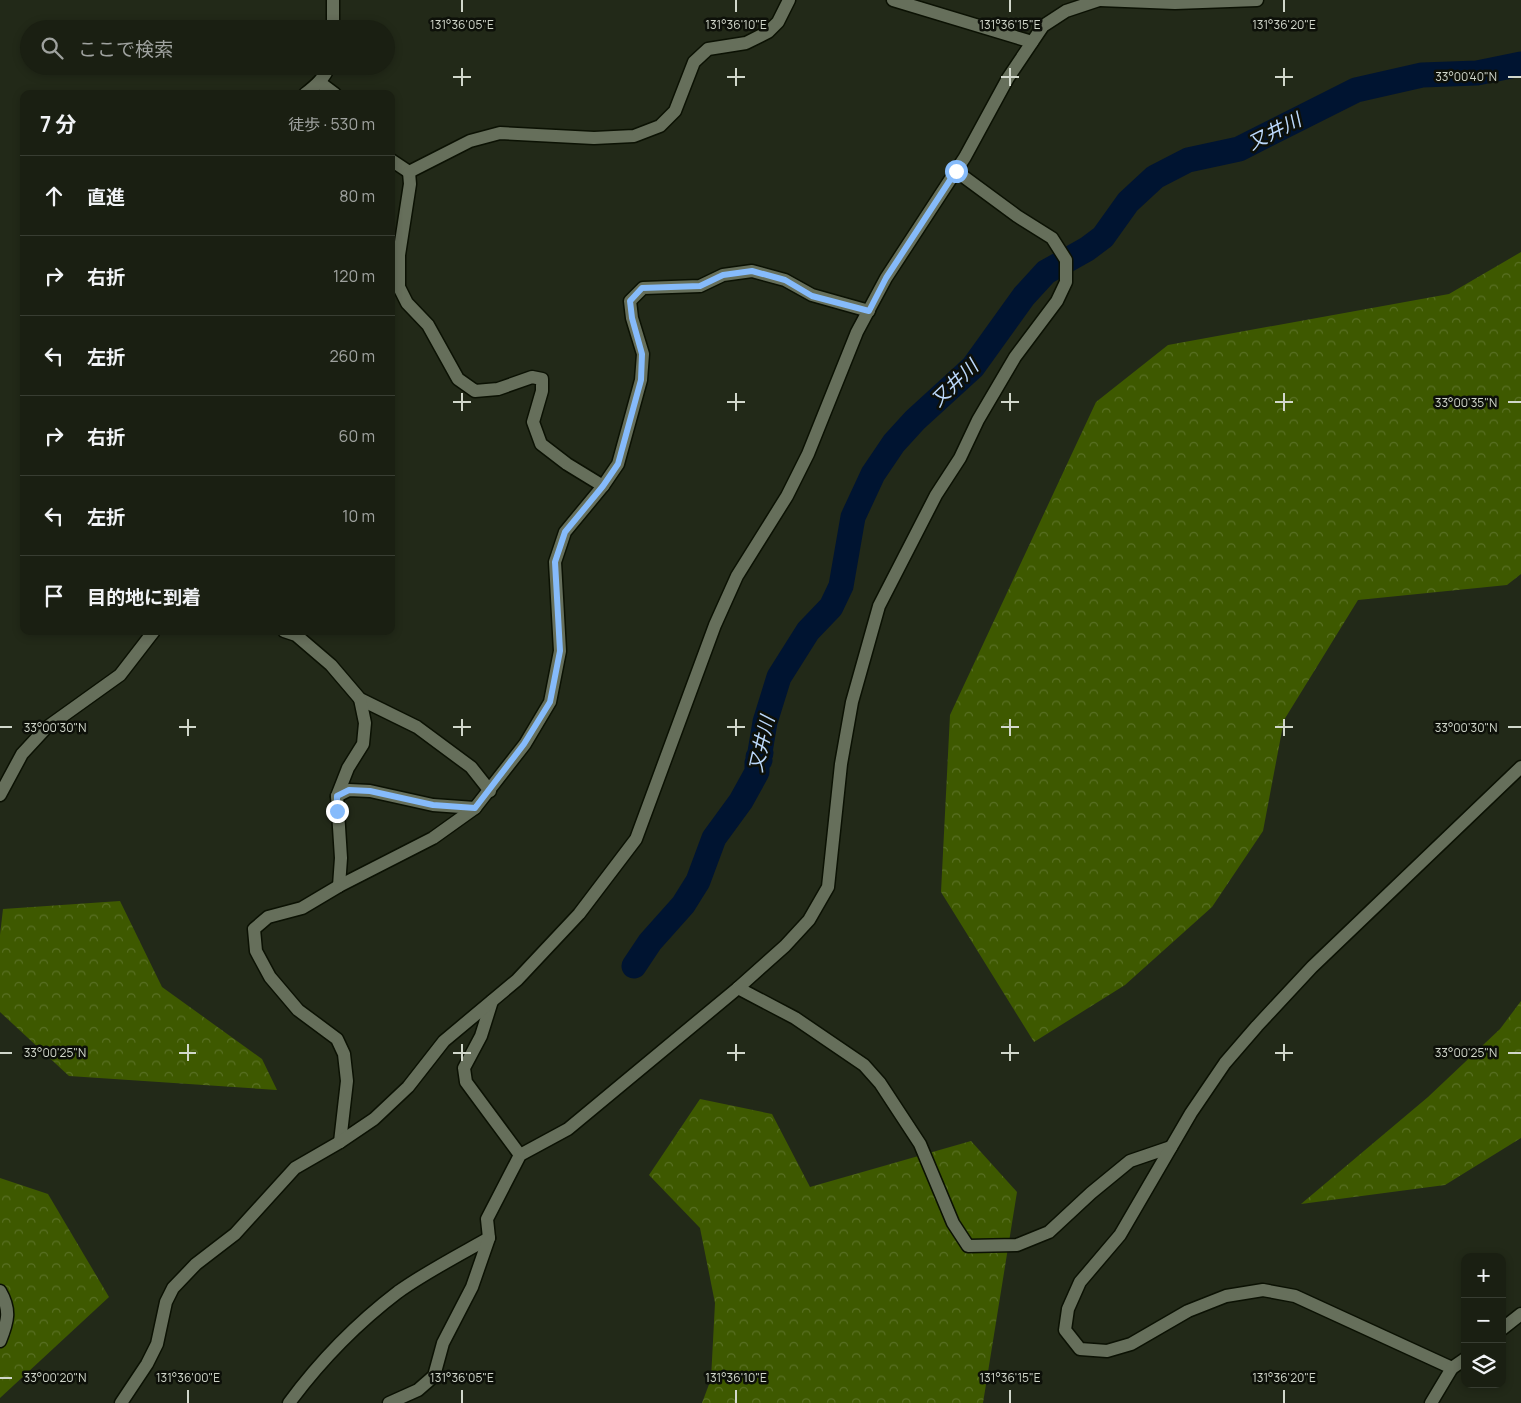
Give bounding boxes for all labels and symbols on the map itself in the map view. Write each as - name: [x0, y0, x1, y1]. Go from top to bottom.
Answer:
- text: 131°36'05"E: [430, 16, 494, 33]
- text: 131°36'10"E: [705, 16, 767, 33]
- text: 131°36'15"E: [979, 16, 1041, 33]
- text: 131°36'20"E: [1252, 16, 1316, 33]
- text: 33°00'40"N: [1435, 68, 1497, 85]
- water label: 又井川: [1243, 106, 1307, 156]
- route start: [945, 160, 968, 183]
- water label: 又井川: [924, 352, 985, 412]
- text: 33°00'35"N: [1435, 394, 1497, 411]
- water label: 又井川: [742, 711, 781, 775]
- text: 33°00'30"N: [24, 719, 86, 736]
- text: 33°00'30"N: [1435, 719, 1497, 736]
- route end: [326, 800, 349, 823]
- text: 33°00'25"N: [24, 1044, 86, 1061]
- text: 33°00'25"N: [1435, 1044, 1497, 1061]
- text: 33°00'20"N: [24, 1369, 86, 1386]
- text: 131°36'00"E: [156, 1369, 220, 1386]
- text: 131°36'05"E: [430, 1369, 494, 1386]
- text: 131°36'10"E: [705, 1369, 767, 1386]
- text: 131°36'15"E: [979, 1369, 1041, 1386]
- text: 131°36'20"E: [1252, 1369, 1316, 1386]

